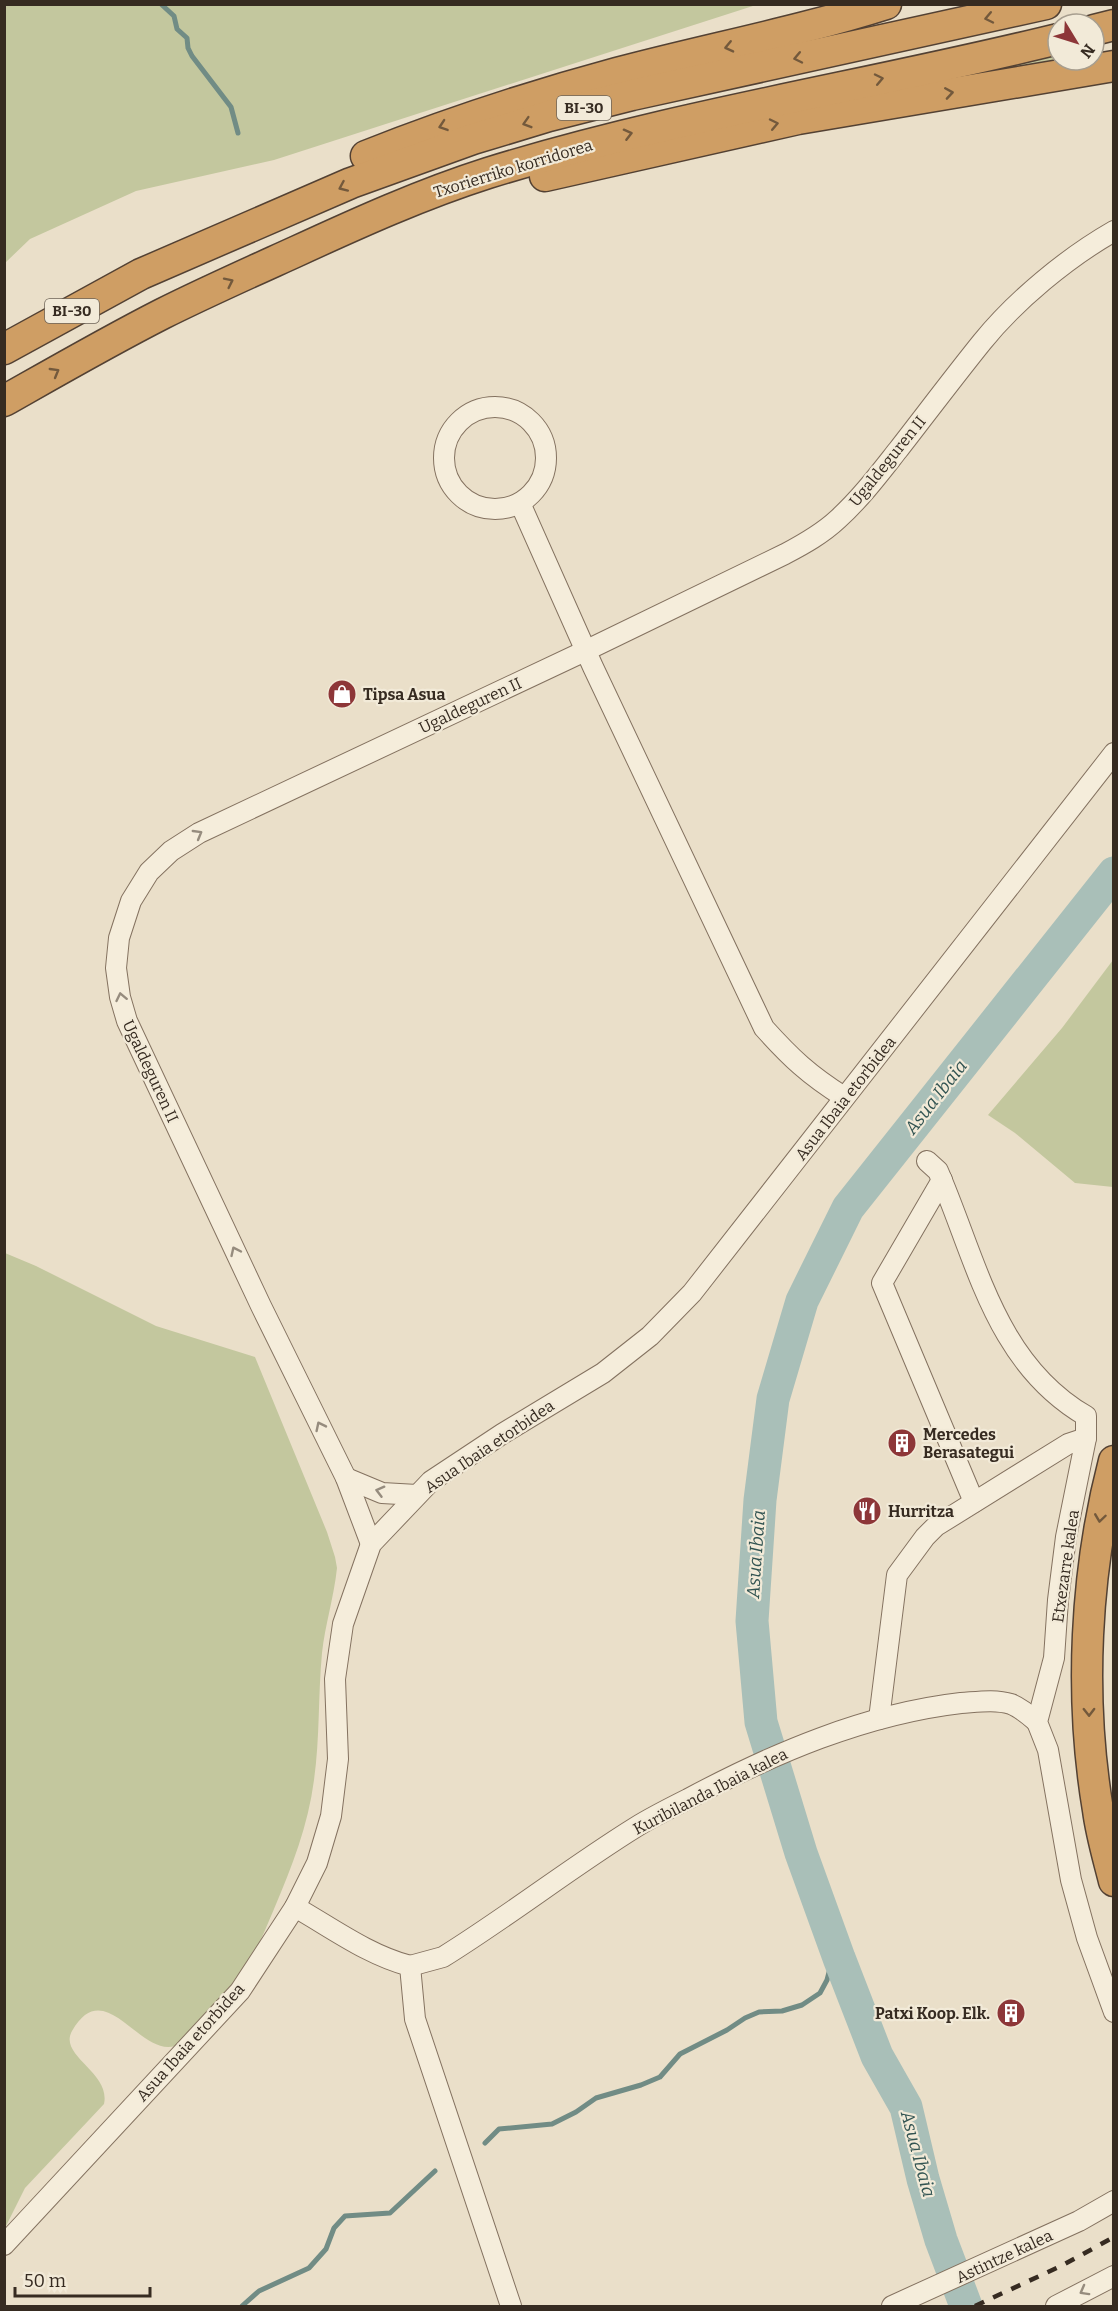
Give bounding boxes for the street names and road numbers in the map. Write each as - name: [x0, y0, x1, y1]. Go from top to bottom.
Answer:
- road number: BI-30: [557, 96, 611, 120]
- street label: Txorierriko korridorea: [431, 135, 595, 202]
- road number: BI-30: [45, 299, 99, 323]
- street label: Ugaldeguren II: [845, 412, 930, 510]
- street label: Ugaldeguren II: [416, 673, 524, 737]
- street label: Ugaldeguren II: [119, 1017, 183, 1125]
- street label: Asua Ibaia etorbidea: [791, 1032, 900, 1164]
- street label: Asua Ibaia etorbidea: [421, 1396, 558, 1497]
- street label: Etxezarre kalea: [1048, 1508, 1083, 1624]
- street label: Kuribilanda Ibaia kalea: [630, 1744, 791, 1839]
- street label: Asua Ibaia etorbidea: [132, 1979, 248, 2105]
- street label: Astintze kalea: [953, 2226, 1056, 2287]

